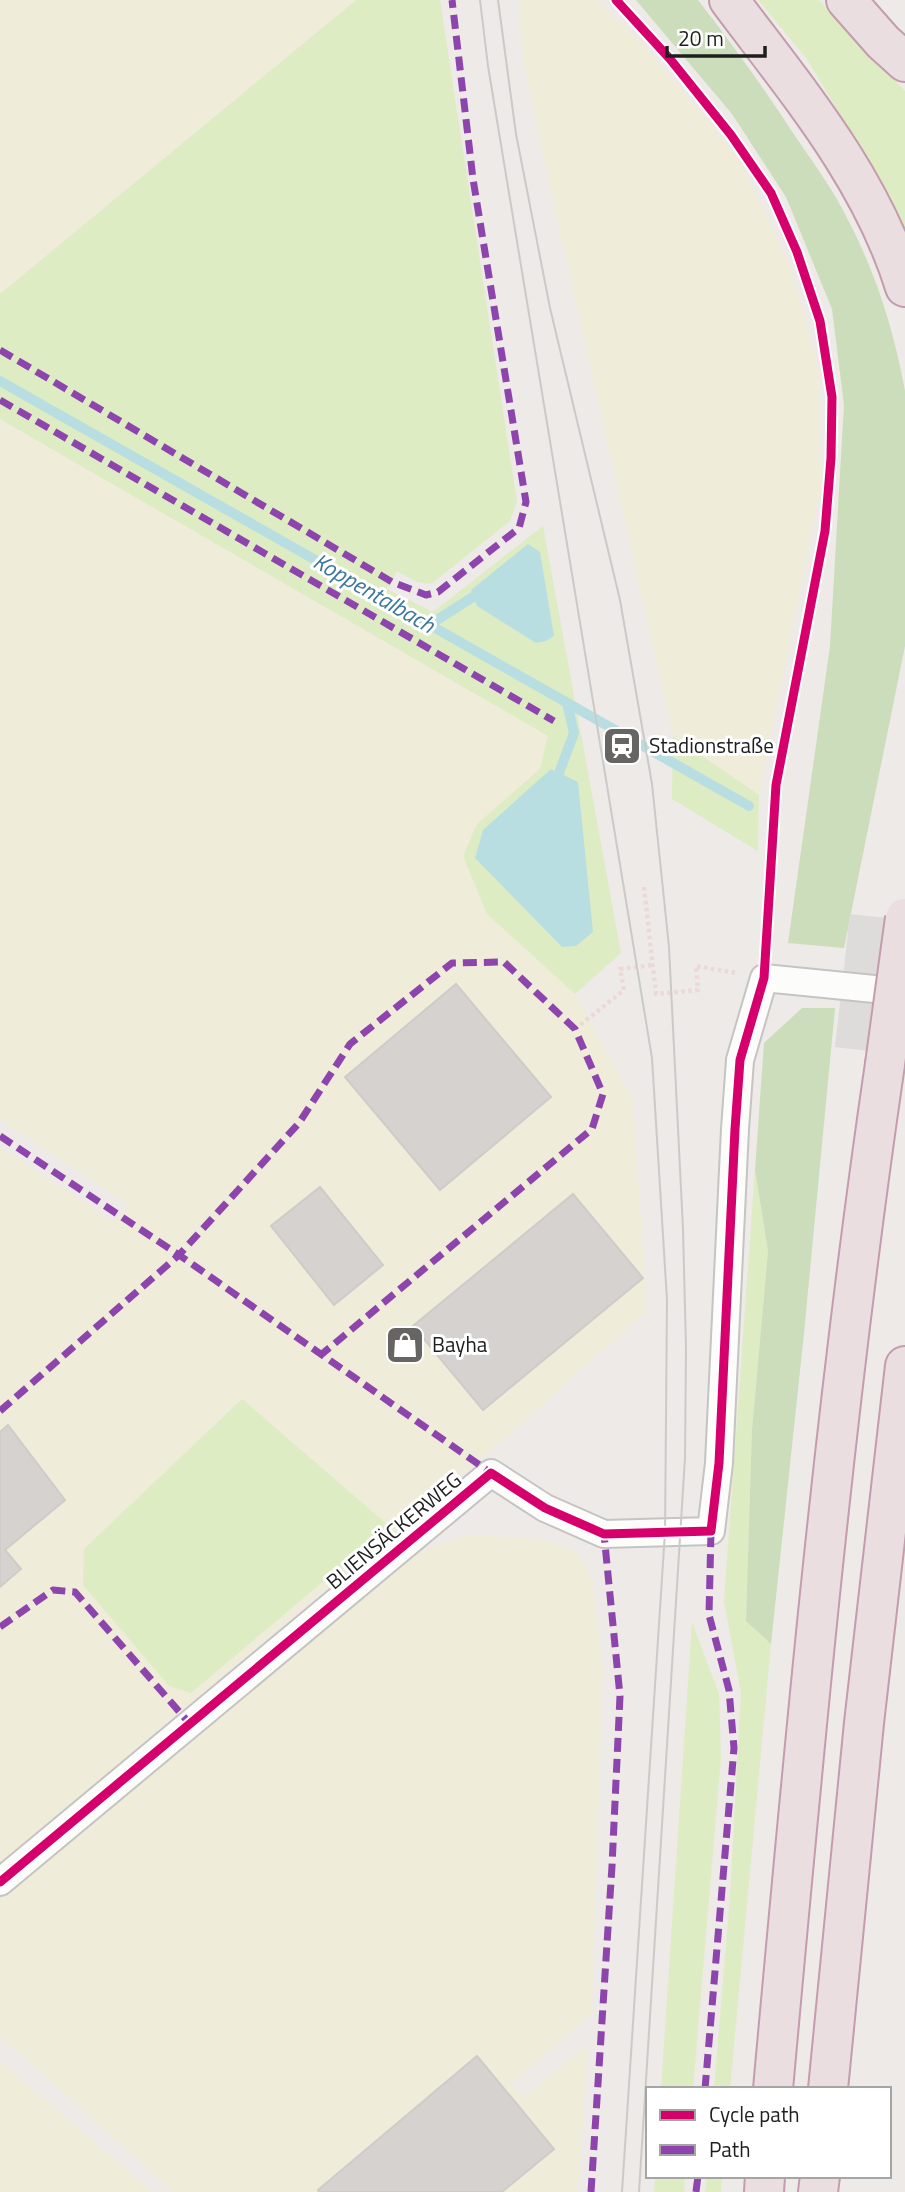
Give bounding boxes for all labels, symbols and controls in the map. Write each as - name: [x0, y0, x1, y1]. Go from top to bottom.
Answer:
- scale bar: [667, 14, 765, 58]
- text: 20 m: [678, 22, 724, 54]
- water label: Koppentalbach: [307, 544, 442, 642]
- station icon: Stadionstraße: [601, 725, 643, 767]
- place label: Stadionstraße: [649, 729, 774, 761]
- shop icon: Bayha: [384, 1324, 426, 1366]
- place label: Bayha: [432, 1328, 488, 1360]
- street label: BLIENSÄCKERWEG: [319, 1464, 468, 1597]
- legend: [646, 2087, 891, 2178]
- text: Cycle path: [709, 2098, 800, 2130]
- text: Path: [709, 2133, 751, 2165]

